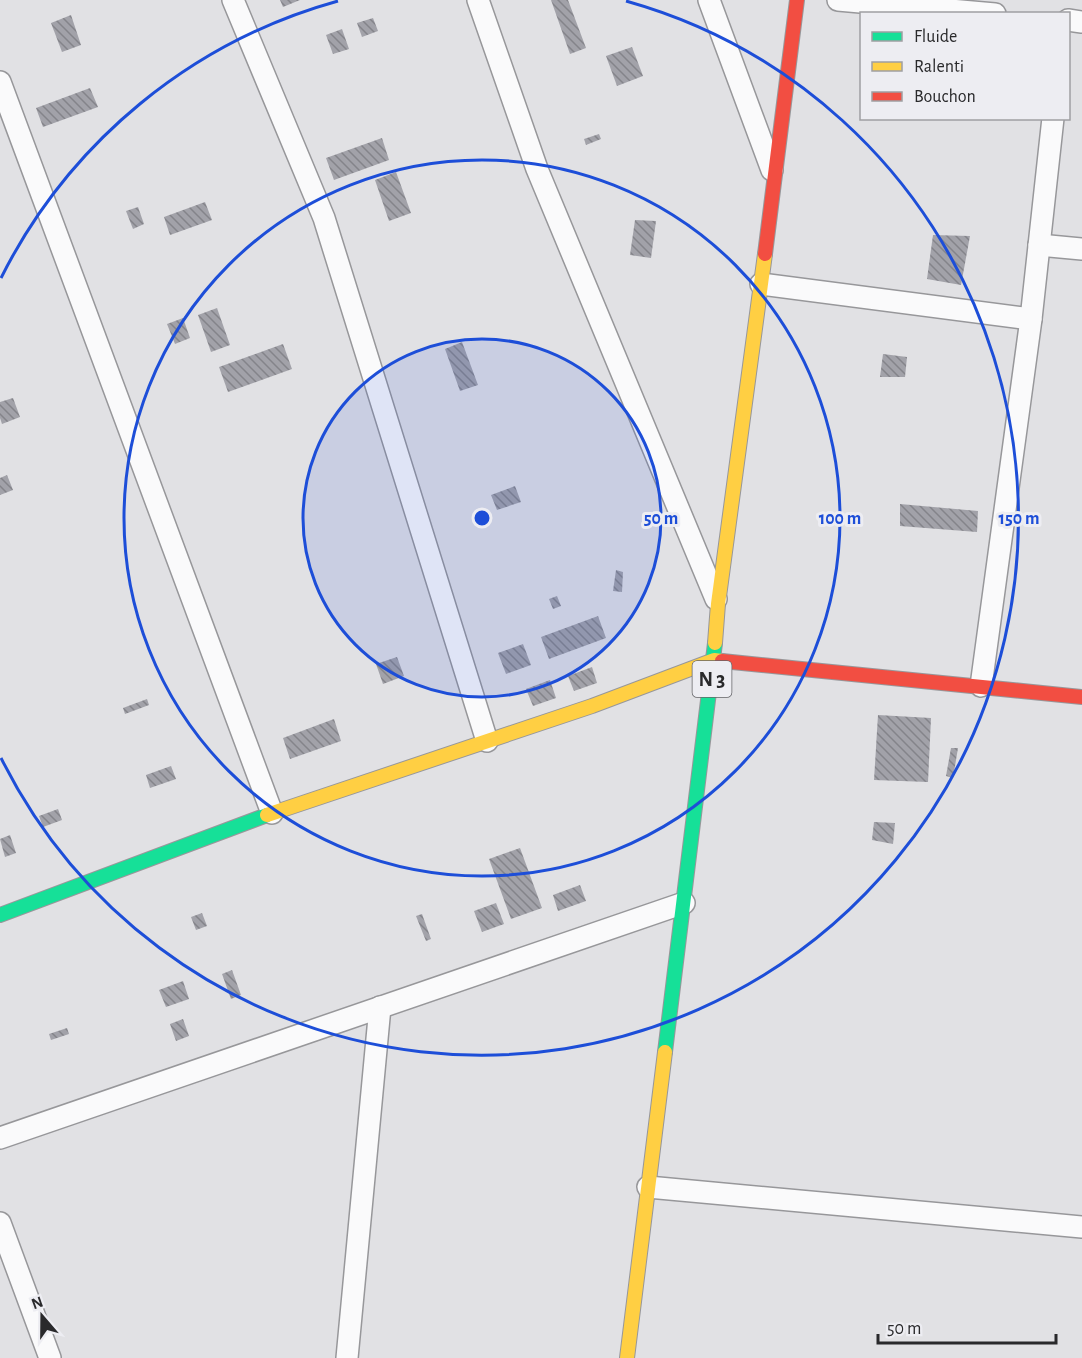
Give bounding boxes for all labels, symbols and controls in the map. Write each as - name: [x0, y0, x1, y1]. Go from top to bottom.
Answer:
- legend: [860, 12, 1070, 120]
- text: Fluide: [914, 28, 957, 46]
- text: Ralenti: [914, 58, 964, 76]
- text: Bouchon: [914, 88, 976, 106]
- centre of rings: [472, 508, 492, 528]
- text: 50 m: [644, 510, 678, 528]
- text: 100 m: [819, 510, 861, 528]
- text: 150 m: [999, 510, 1039, 528]
- road number: N 3: [692, 661, 732, 697]
- north arrow: [12, 1286, 72, 1346]
- text: N: [29, 1293, 45, 1312]
- scale bar: [878, 1307, 1056, 1345]
- text: 50 m: [887, 1320, 921, 1338]

